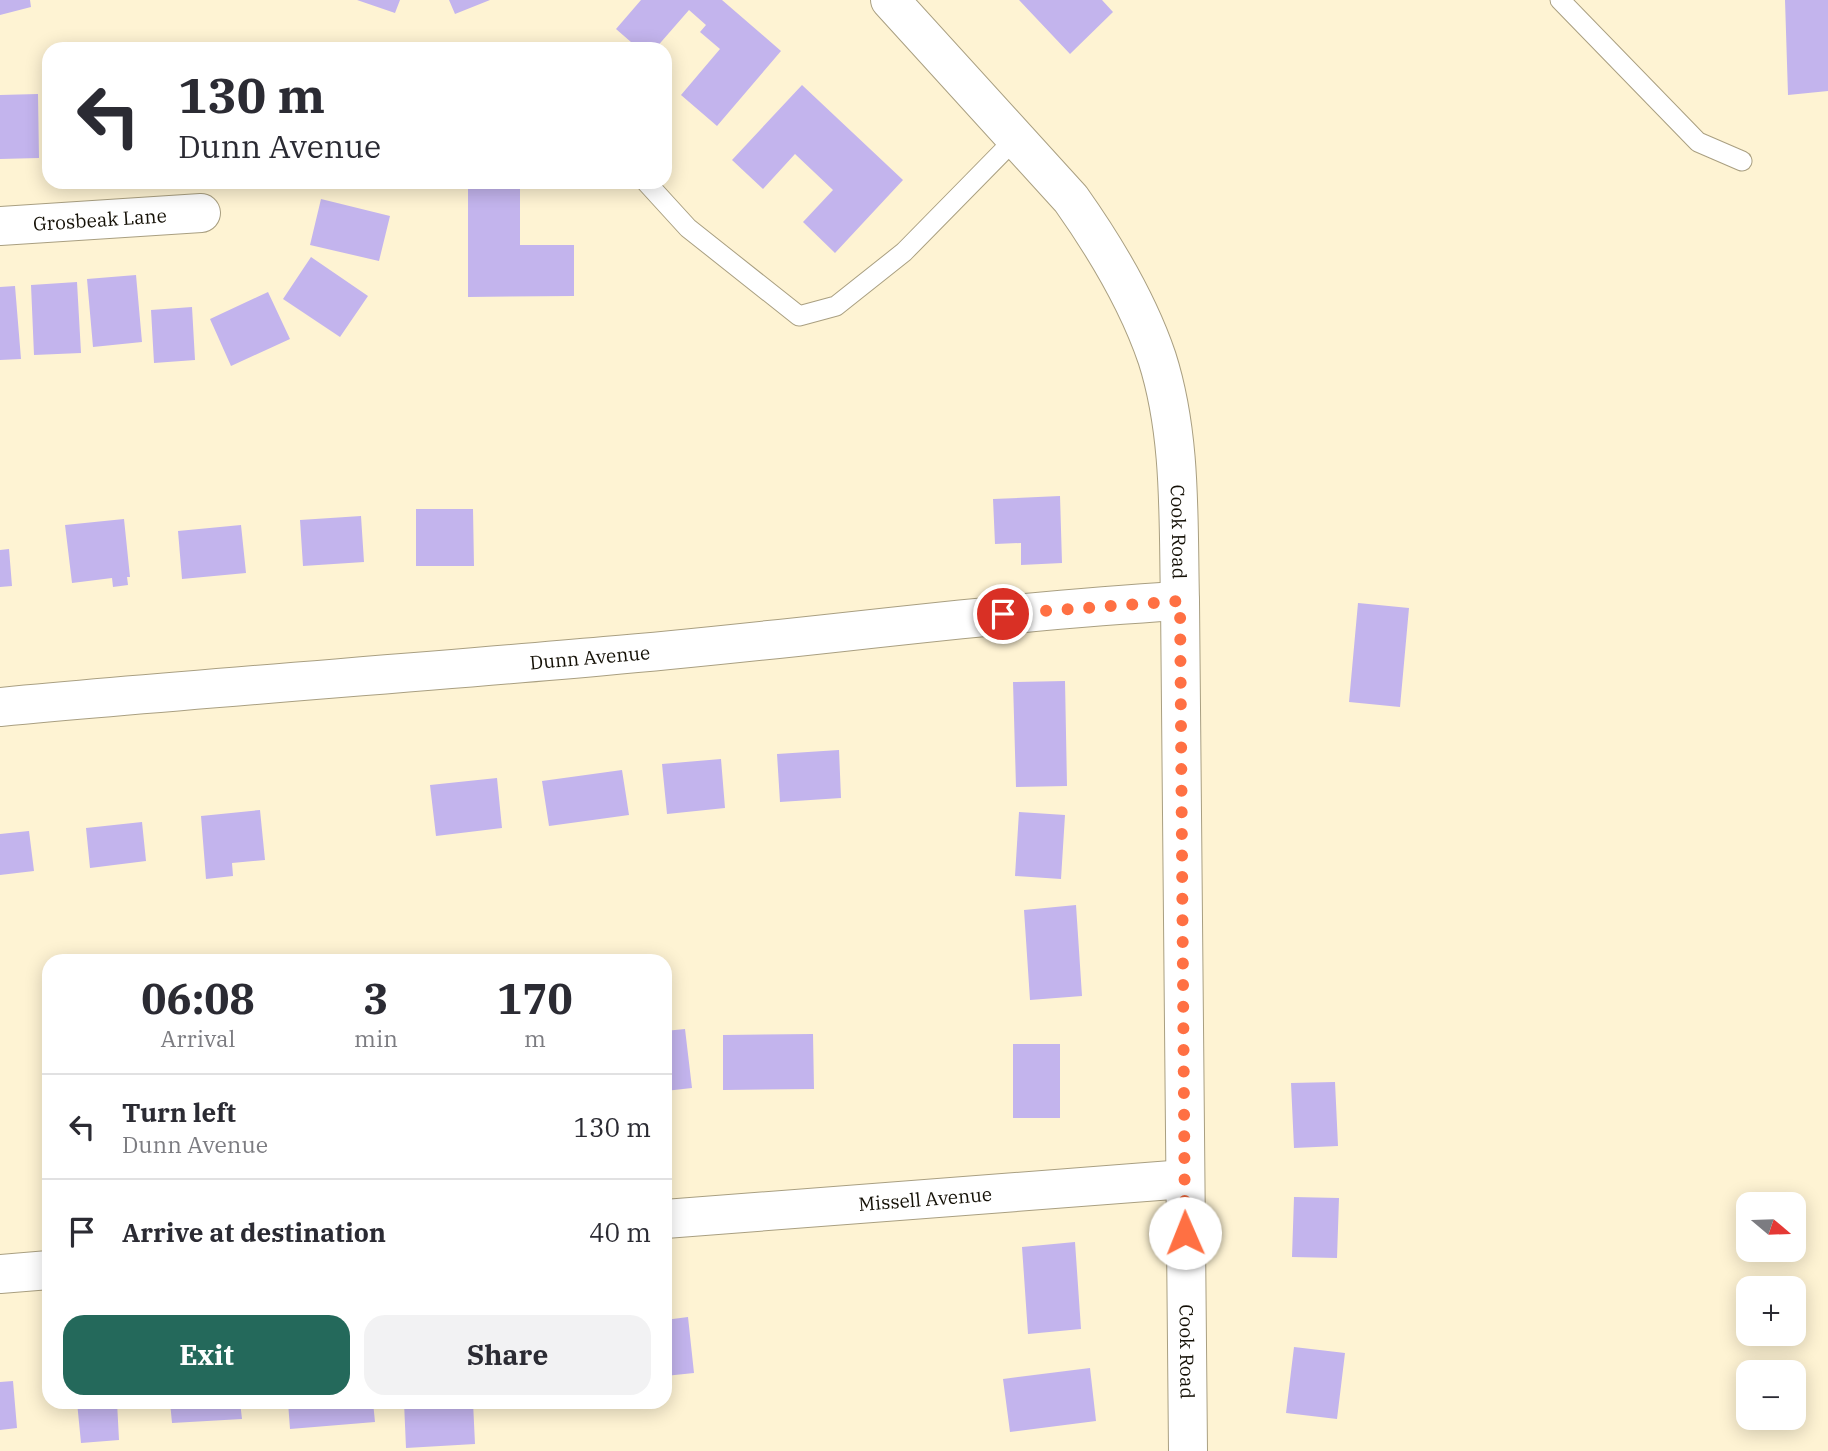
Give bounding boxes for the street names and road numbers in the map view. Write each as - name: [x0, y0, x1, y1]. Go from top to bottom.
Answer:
- street label: Grosbeak Lane: [32, 203, 167, 236]
- street label: Cook Road: [1165, 484, 1192, 579]
- street label: Dunn Avenue: [529, 640, 651, 675]
- street label: Missell Avenue: [858, 1182, 993, 1216]
- street label: Cook Road: [1175, 1304, 1200, 1399]

